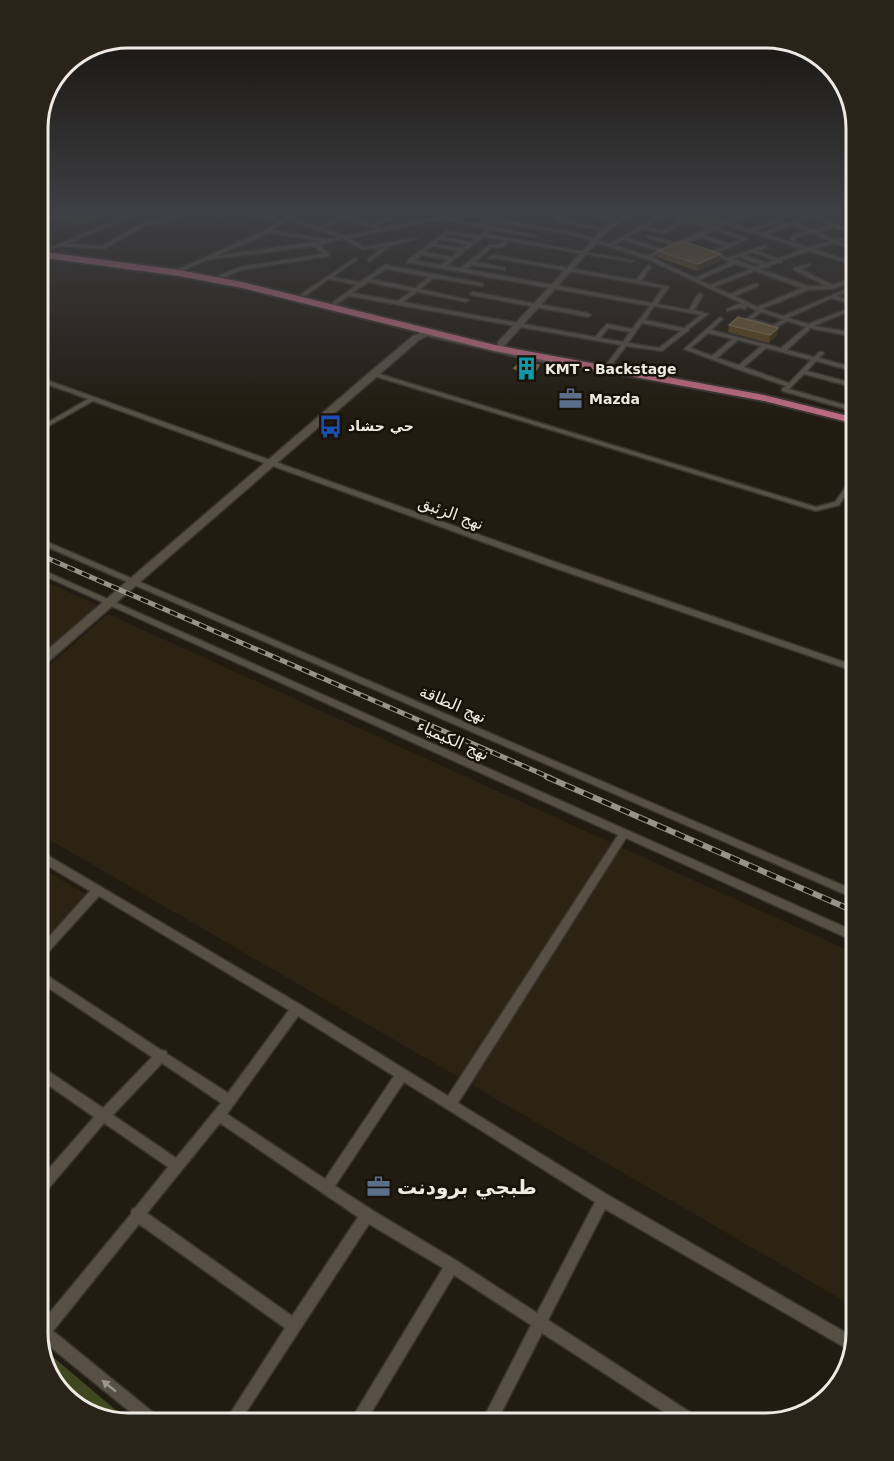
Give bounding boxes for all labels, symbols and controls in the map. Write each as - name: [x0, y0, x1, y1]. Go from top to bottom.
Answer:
- building icon: KMT - Backstage: [514, 356, 540, 382]
- place label: KMT - Backstage: [545, 361, 677, 377]
- office icon: Mazda: [558, 386, 584, 412]
- place label: Mazda: [589, 391, 640, 407]
- bus stop icon: حي حشاد: [317, 413, 343, 439]
- place label: حي حشاد: [348, 418, 414, 435]
- street label: نهج الزئبق: [415, 492, 486, 534]
- street label: نهج الطاقة: [416, 681, 489, 727]
- street label: نهج الكيمياء: [414, 716, 492, 765]
- office icon: طبجي برودنت: [366, 1174, 392, 1200]
- place label: طبجي برودنت: [397, 1175, 537, 1200]
- one-way arrow: [102, 1381, 117, 1393]

